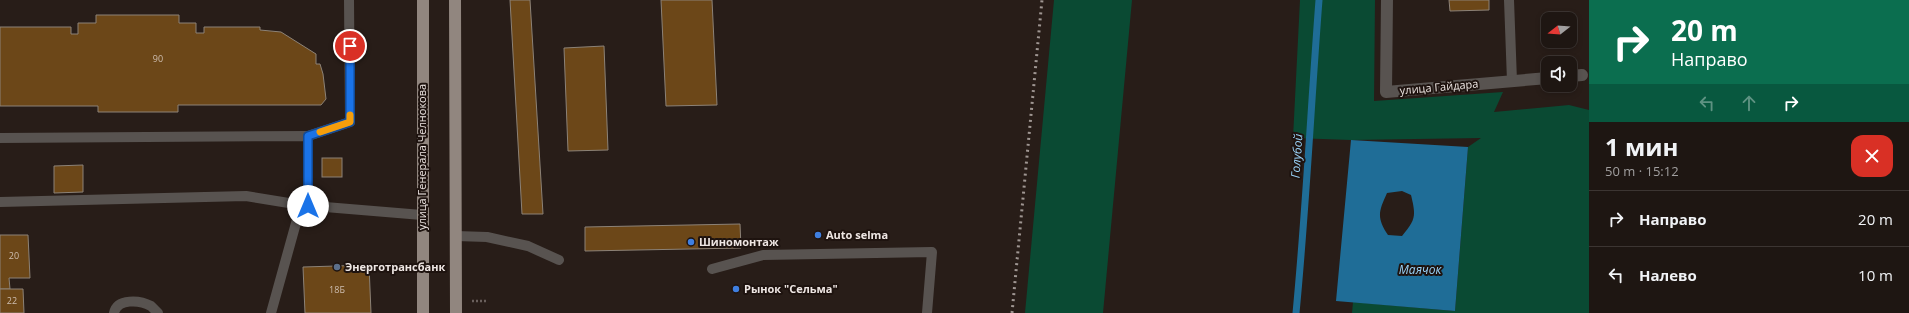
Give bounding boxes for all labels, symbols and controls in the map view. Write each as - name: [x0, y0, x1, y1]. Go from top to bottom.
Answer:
- text: 20 m: [1671, 11, 1738, 49]
- north arrow: [1541, 12, 1577, 48]
- map controls: [1541, 12, 1577, 92]
- icon: right: [1605, 16, 1657, 68]
- pin: [333, 29, 367, 63]
- icon: arrive: [339, 35, 361, 57]
- text: Направо: [1671, 47, 1748, 71]
- house number: 90: [153, 52, 163, 65]
- button: sound: [1541, 56, 1577, 92]
- street label: улица Гайдара: [1399, 76, 1479, 97]
- street label: улица Генерала Челнокова: [414, 84, 429, 230]
- icon: left: [1696, 92, 1718, 114]
- icon: ahead: [1738, 92, 1760, 114]
- icon: right: [1780, 92, 1802, 114]
- text: 1 мин: [1605, 130, 1678, 163]
- water label: Голубой: [1286, 133, 1307, 179]
- button: close: [1851, 135, 1893, 177]
- text: 50 m · 15:12: [1605, 162, 1679, 180]
- position arrow: [287, 185, 329, 227]
- icon: right: [1605, 208, 1627, 230]
- text: Направо: [1639, 209, 1707, 229]
- text: 20 m: [1858, 209, 1893, 229]
- place label: Auto selma: [826, 227, 888, 242]
- marker: Auto selma: [813, 230, 823, 240]
- place label: Шиномонтаж: [699, 234, 779, 249]
- marker: Шиномонтаж: [686, 237, 696, 247]
- house number: 20: [9, 249, 19, 262]
- place label: Энерготрансбанк: [345, 259, 446, 274]
- water label: Маячок: [1399, 261, 1442, 278]
- marker: Энерготрансбанк: [332, 262, 342, 272]
- icon: left: [1605, 264, 1627, 286]
- text: Налево: [1639, 265, 1697, 285]
- text: 10 m: [1858, 265, 1893, 285]
- place label: Рынок "Сельма": [744, 281, 838, 296]
- house number: 18Б: [329, 283, 345, 296]
- marker: Рынок "Сельма": [731, 284, 741, 294]
- house number: 22: [7, 294, 17, 307]

